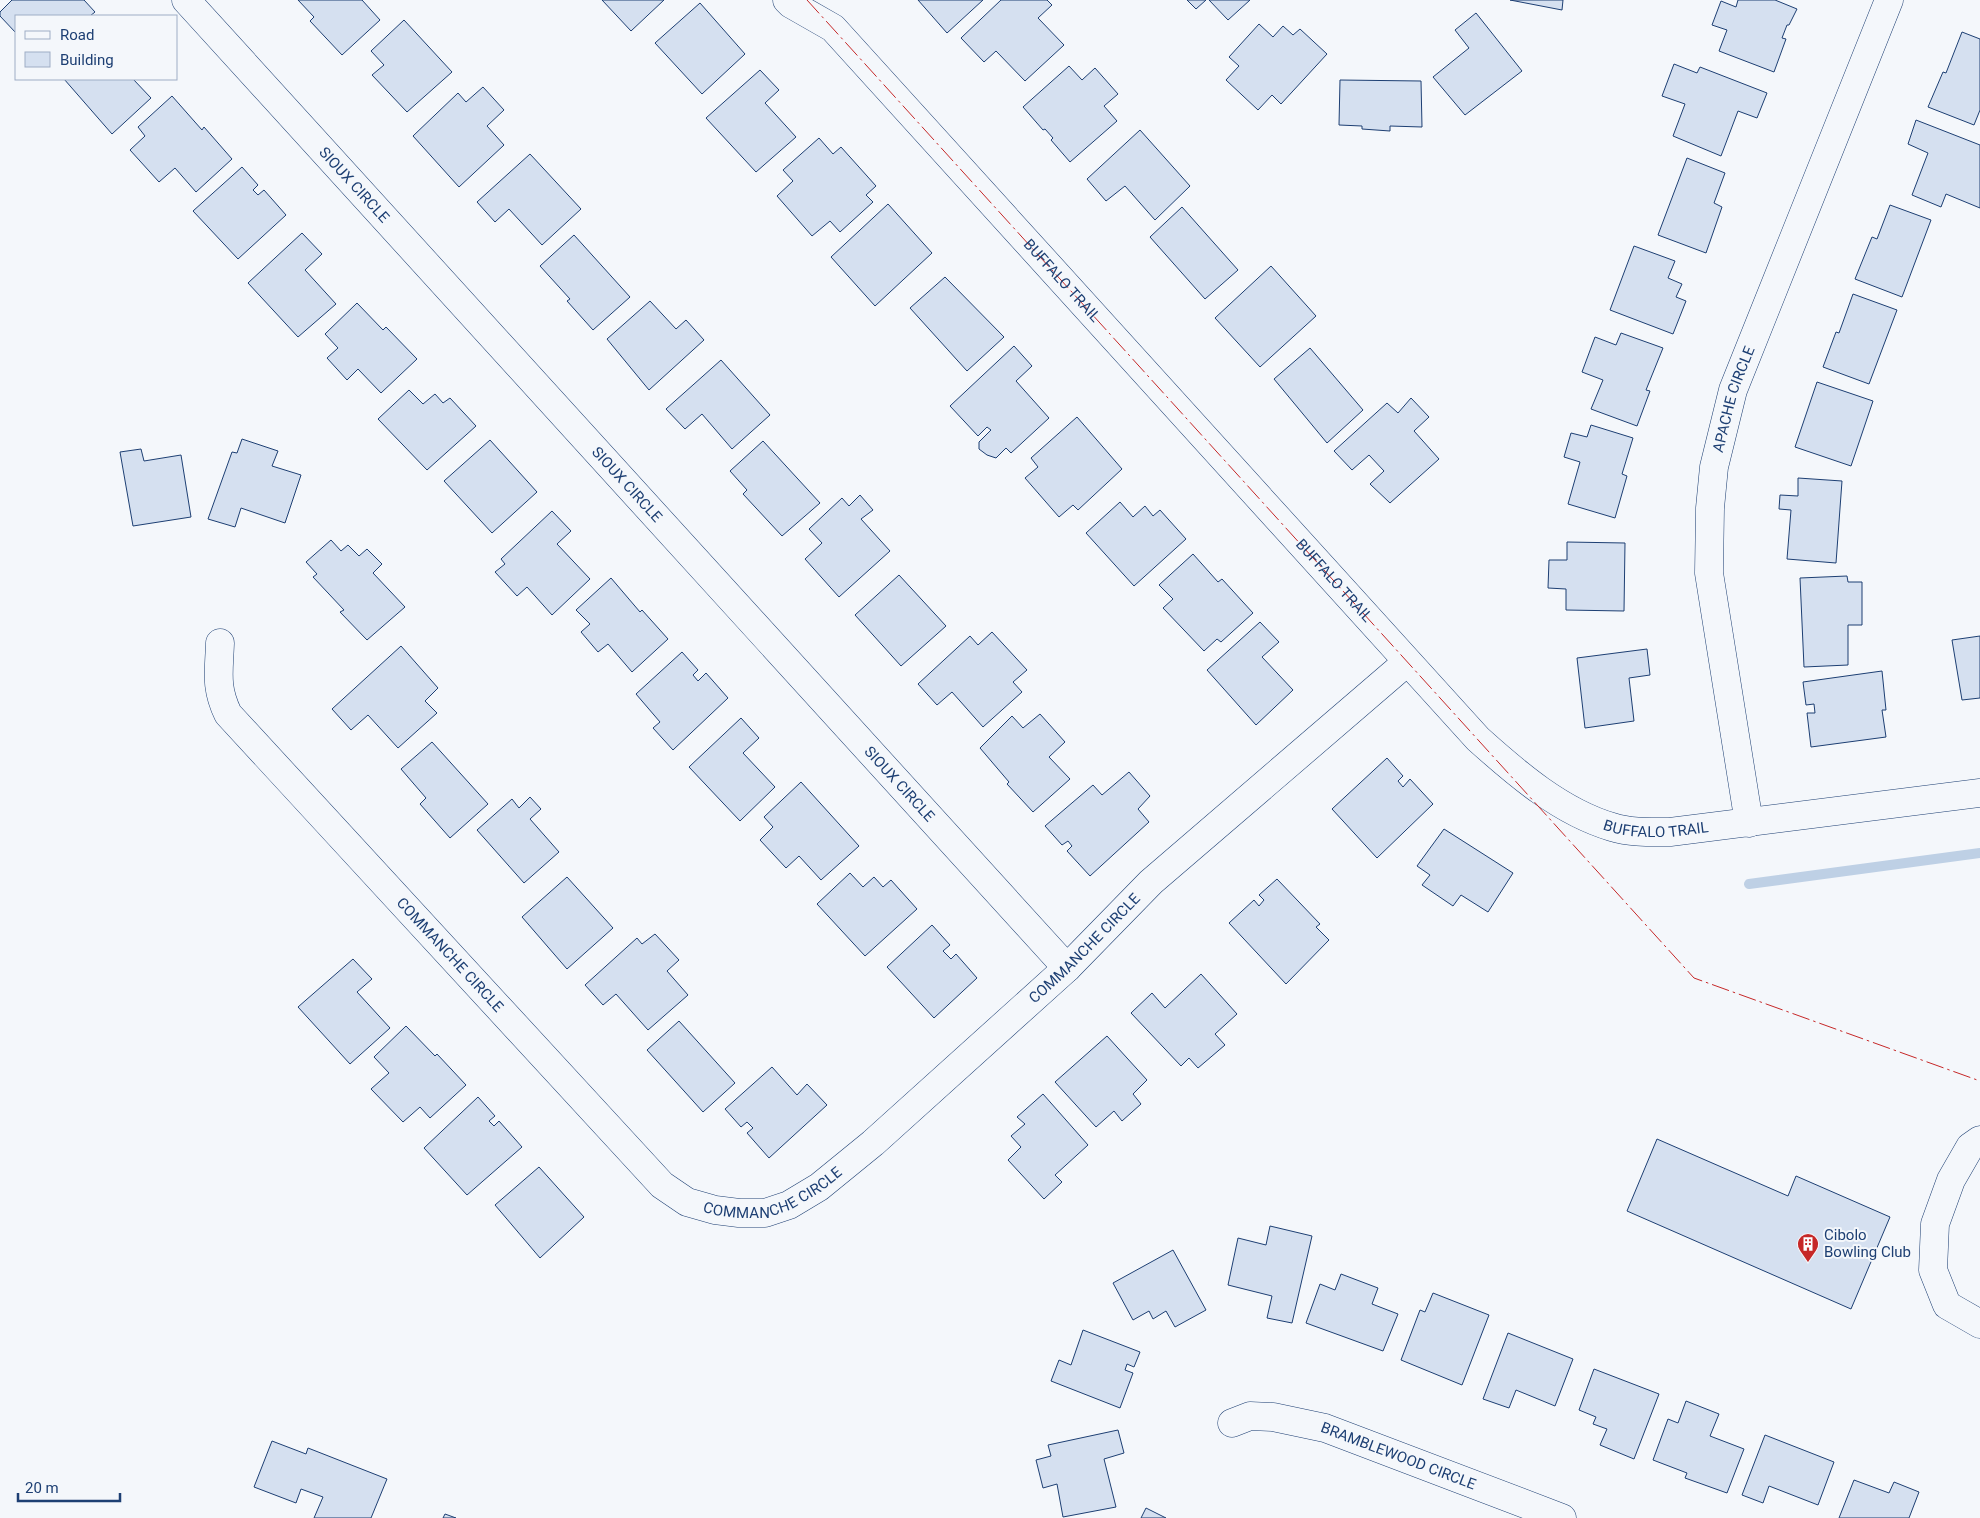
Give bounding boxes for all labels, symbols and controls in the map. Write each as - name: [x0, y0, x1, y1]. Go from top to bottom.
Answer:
- legend: [15, 15, 178, 80]
- text: Road: [60, 26, 94, 44]
- text: Building: [60, 51, 114, 69]
- street label: SIOUX CIRCLE: [315, 143, 393, 227]
- street label: BUFFALO TRAIL: [1020, 235, 1104, 326]
- street label: APACHE CIRCLE: [1709, 343, 1759, 454]
- street label: SIOUX CIRCLE: [588, 443, 666, 526]
- street label: BUFFALO TRAIL: [1292, 535, 1376, 626]
- street label: SIOUX CIRCLE: [861, 742, 939, 826]
- street label: BUFFALO TRAIL: [1601, 816, 1710, 841]
- street label: COMMANCHE CIRCLE: [1025, 889, 1144, 1007]
- street label: COMMANCHE CIRCLE: [393, 894, 507, 1016]
- street label: COMMANCHE CIRCLE: [701, 1163, 846, 1222]
- place label: Cibolo Bowling Club: [1824, 1226, 1911, 1261]
- building icon: Cibolo Bowling Club: [1796, 1232, 1820, 1263]
- street label: BRAMBLEWOOD CIRCLE: [1318, 1418, 1479, 1494]
- scale bar: [18, 1470, 120, 1502]
- text: 20 m: [25, 1479, 59, 1497]

